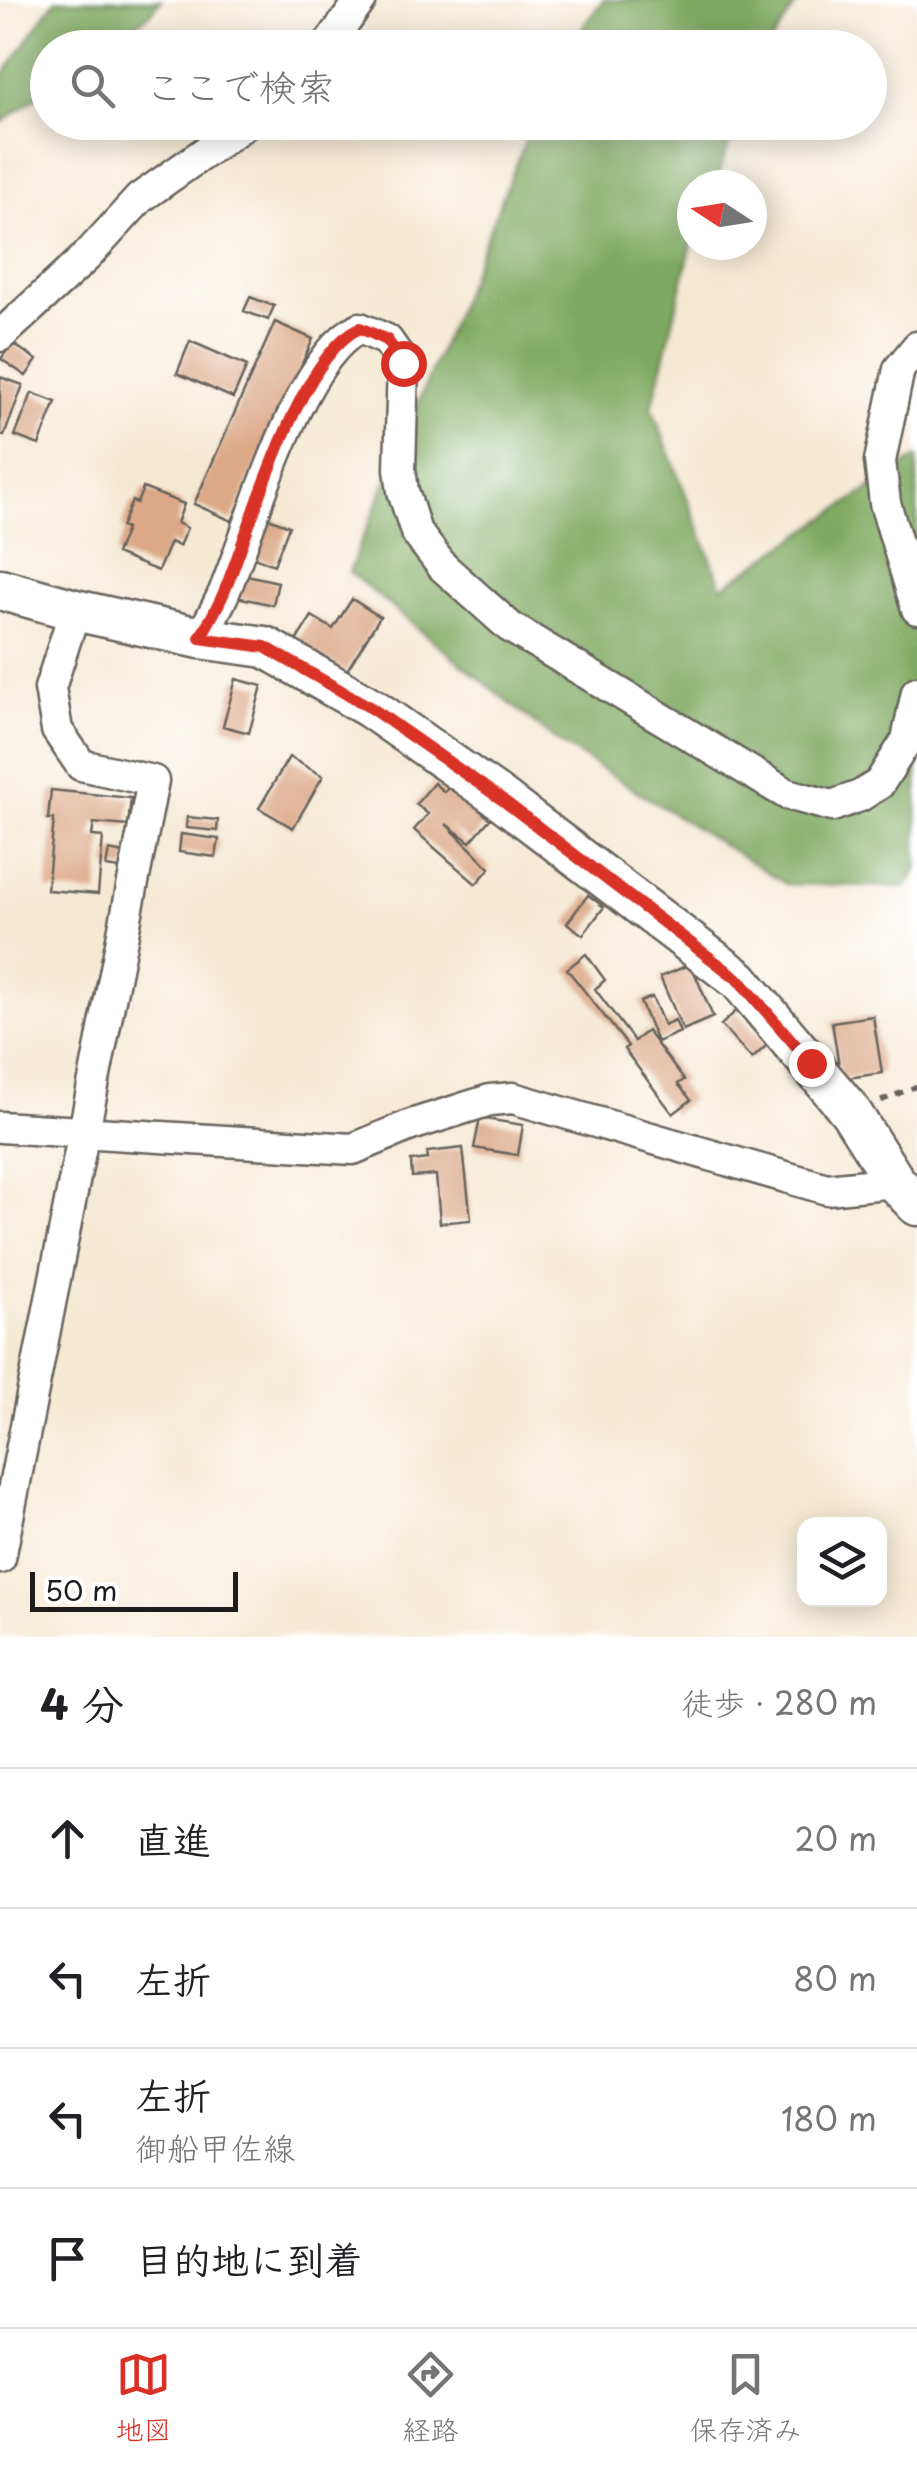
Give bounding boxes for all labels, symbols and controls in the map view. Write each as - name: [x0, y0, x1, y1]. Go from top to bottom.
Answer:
- search box: [30, 30, 887, 140]
- text: ここで検索: [145, 57, 335, 114]
- icon: search: [65, 58, 120, 113]
- north arrow: [677, 170, 767, 260]
- route start: [381, 341, 427, 387]
- route end: [789, 1041, 835, 1087]
- map controls: [797, 1517, 887, 1607]
- button: layers: [797, 1517, 887, 1607]
- scale bar: [30, 1567, 238, 1612]
- text: 50 m: [45, 1568, 118, 1611]
- text: 4 分: [40, 1671, 124, 1734]
- text: 徒歩 · 280 m: [681, 1678, 877, 1726]
- text: 直進: [135, 1810, 211, 1867]
- icon: ahead: [40, 1811, 95, 1866]
- text: 20 m: [795, 1814, 877, 1862]
- text: 左折: [135, 1950, 211, 2007]
- icon: left: [40, 1951, 95, 2006]
- text: 80 m: [793, 1954, 877, 2002]
- text: 左折: [135, 2066, 211, 2123]
- icon: left: [40, 2091, 95, 2146]
- text: 180 m: [781, 2094, 877, 2142]
- text: 御船甲佐線: [135, 2123, 295, 2171]
- text: 目的地に到着: [135, 2230, 363, 2287]
- icon: arrive: [40, 2231, 95, 2286]
- tab: 地図: [115, 2347, 172, 2450]
- tab: 経路: [402, 2347, 459, 2450]
- tab: 保存済み: [689, 2347, 802, 2450]

